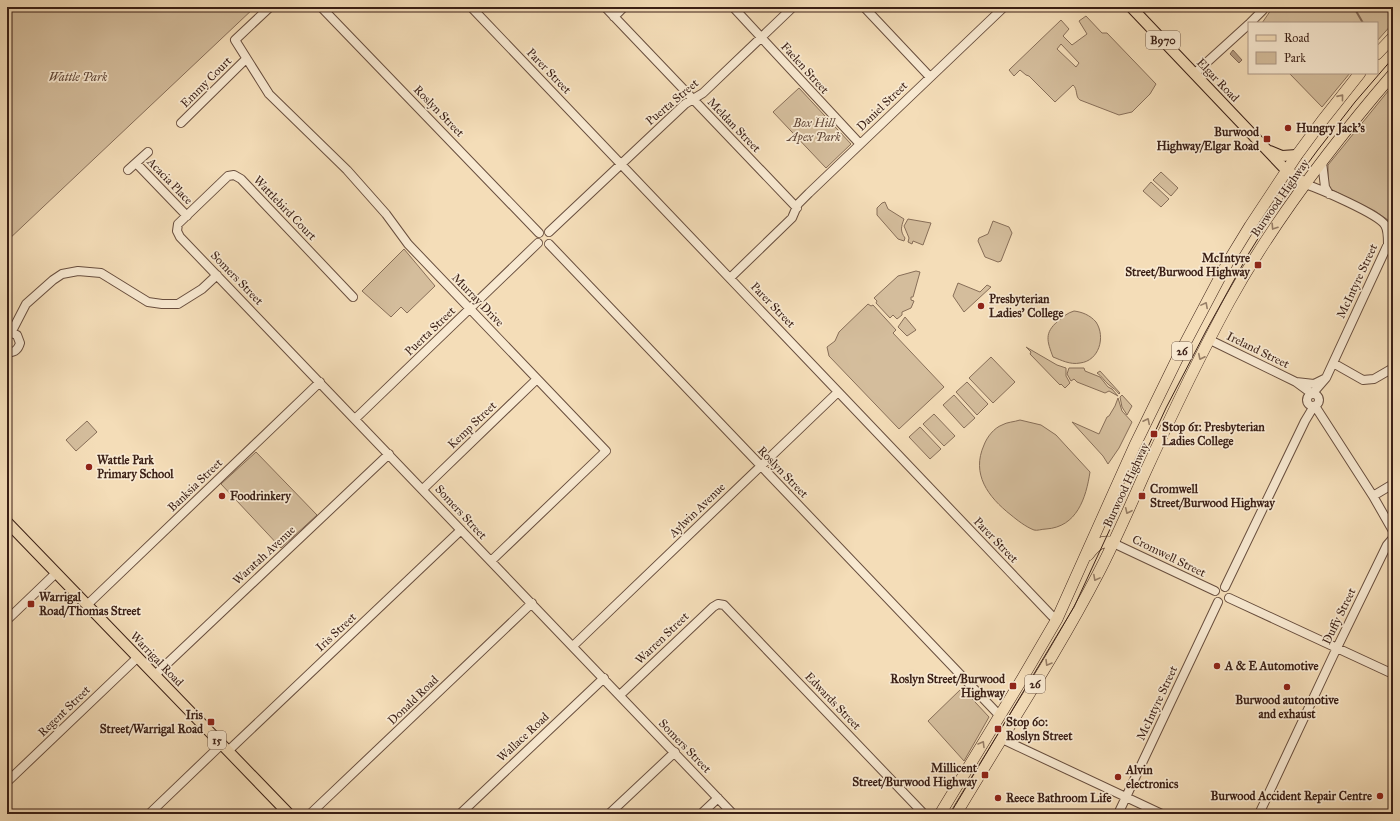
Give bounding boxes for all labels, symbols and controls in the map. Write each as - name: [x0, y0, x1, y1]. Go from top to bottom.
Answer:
- legend: [1248, 22, 1378, 74]
- road number: B970: [1146, 31, 1180, 49]
- text: Road: [1284, 31, 1310, 45]
- street label: Faelen Street: [778, 39, 832, 97]
- street label: Parer Street: [524, 45, 575, 97]
- text: Park: [1284, 51, 1306, 65]
- street label: Emmy Court: [178, 53, 235, 110]
- street label: Elgar Road: [1193, 55, 1242, 105]
- park label: Wattle Park: [49, 70, 108, 84]
- street label: Puerta Street: [643, 75, 702, 128]
- street label: Daniel Street: [854, 78, 911, 134]
- street label: Roslyn Street: [411, 82, 468, 140]
- one-way arrow: [1336, 94, 1343, 101]
- street label: Meldan Street: [704, 95, 764, 156]
- park label: Box Hill Apex Park: [785, 116, 841, 145]
- place label: Hungry Jack's: [1296, 121, 1366, 136]
- marker: Hungry Jack's: [1283, 123, 1293, 133]
- place label: Burwood Highway/Elgar Road: [1156, 125, 1260, 154]
- marker: Burwood Highway/Elgar Road: [1262, 134, 1272, 144]
- street label: Acacia Place: [144, 154, 196, 207]
- street label: Burwood Highway: [1248, 156, 1313, 240]
- street label: Wattlebird Court: [251, 173, 320, 244]
- one-way arrow: [1272, 223, 1279, 230]
- street label: McIntyre Street: [1334, 241, 1381, 320]
- street label: Somers Street: [208, 248, 267, 308]
- place label: McIntyre Street/Burwood Highway: [1125, 251, 1251, 280]
- marker: McIntyre Street/Burwood Highway: [1253, 260, 1263, 270]
- street label: Murray Drive: [449, 270, 507, 330]
- street label: Parer Street: [748, 279, 799, 331]
- place label: Presbyterian Ladies' College: [989, 292, 1063, 321]
- marker: Presbyterian Ladies' College: [976, 301, 986, 311]
- one-way arrow: [1200, 302, 1208, 310]
- street label: Puerta Street: [402, 303, 459, 358]
- street label: Ireland Street: [1224, 329, 1292, 371]
- road number: 26: [1172, 342, 1192, 360]
- one-way arrow: [1198, 352, 1206, 360]
- street label: Kemp Street: [445, 398, 500, 452]
- one-way arrow: [1142, 418, 1150, 426]
- place label: Stop 61: Presbyterian Ladies College: [1162, 420, 1265, 449]
- marker: Stop 61: Presbyterian Ladies College: [1149, 429, 1159, 439]
- street label: Burwood Highway: [1100, 440, 1153, 530]
- street label: Roslyn Street: [755, 443, 812, 501]
- place label: Wattle Park Primary School: [97, 453, 174, 482]
- street label: Banksia Street: [165, 455, 226, 514]
- marker: Wattle Park Primary School: [84, 462, 94, 472]
- street label: Aylwin Avenue: [665, 480, 728, 541]
- street label: Somers Street: [432, 482, 490, 543]
- place label: Cromwell Street/Burwood Highway: [1150, 482, 1276, 511]
- place label: Foodrinkery: [230, 489, 292, 504]
- marker: Foodrinkery: [217, 491, 227, 501]
- marker: Cromwell Street/Burwood Highway: [1137, 491, 1147, 501]
- one-way arrow: [1125, 507, 1133, 515]
- street label: Parer Street: [971, 514, 1022, 566]
- street label: Waratah Avenue: [230, 523, 298, 587]
- street label: Cromwell Street: [1130, 532, 1209, 580]
- one-way arrow: [1093, 573, 1101, 581]
- street label: Duffy Street: [1319, 585, 1359, 647]
- place label: Warrigal Road/Thomas Street: [39, 590, 141, 618]
- marker: Warrigal Road/Thomas Street: [26, 599, 36, 609]
- street label: Iris Street: [313, 609, 360, 654]
- street label: Warren Street: [632, 609, 692, 667]
- street label: Warrigal Road: [127, 629, 186, 690]
- one-way arrow: [1046, 659, 1053, 666]
- place label: A & E Automotive: [1224, 659, 1319, 673]
- marker: A & E Automotive: [1212, 661, 1222, 671]
- street label: McIntyre Street: [1134, 663, 1181, 742]
- street label: Edwards Street: [802, 669, 865, 733]
- place label: Roslyn Street/Burwood Highway: [890, 672, 1006, 701]
- street label: Donald Road: [385, 673, 441, 727]
- road number: 26: [1025, 675, 1045, 693]
- marker: Roslyn Street/Burwood Highway: [1008, 681, 1018, 691]
- street label: Regent Street: [35, 682, 94, 740]
- marker: Burwood automotive and exhaust: [1282, 682, 1292, 692]
- place label: Burwood automotive and exhaust: [1235, 693, 1339, 721]
- place label: Iris Street/Warrigal Road: [100, 708, 204, 737]
- street label: Wallace Road: [494, 709, 552, 765]
- place label: Stop 60: Roslyn Street: [1006, 715, 1073, 744]
- street label: Somers Street: [656, 716, 715, 776]
- marker: Iris Street/Warrigal Road: [206, 717, 216, 727]
- marker: Stop 60: Roslyn Street: [993, 724, 1003, 734]
- road number: 15: [208, 731, 226, 749]
- one-way arrow: [977, 741, 984, 748]
- place label: Millicent Street/Burwood Highway: [852, 761, 978, 790]
- place label: Alvin electronics: [1125, 763, 1179, 791]
- marker: Millicent Street/Burwood Highway: [980, 770, 990, 780]
- marker: Alvin electronics: [1113, 772, 1123, 782]
- place label: Burwood Accident Repair Centre: [1211, 789, 1372, 804]
- place label: Reece Bathroom Life: [1006, 791, 1111, 805]
- marker: Burwood Accident Repair Centre: [1375, 791, 1385, 801]
- marker: Reece Bathroom Life: [993, 793, 1003, 803]

